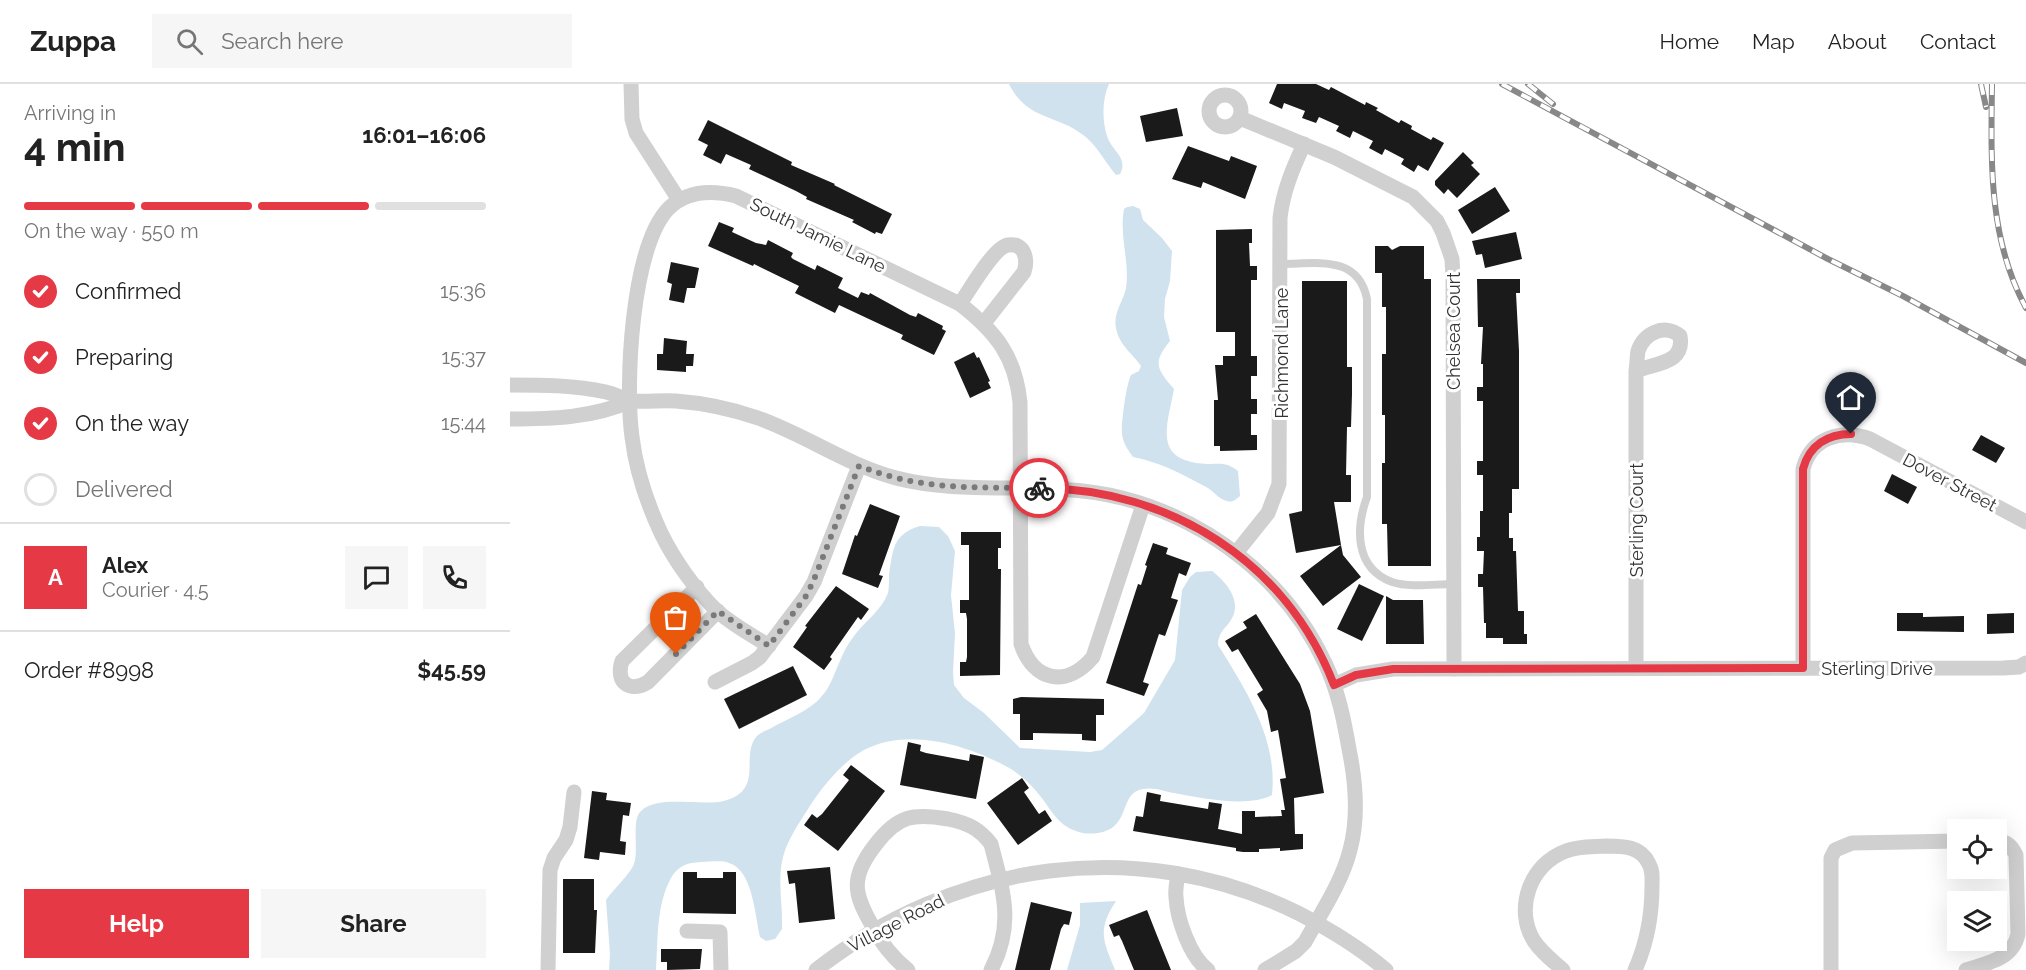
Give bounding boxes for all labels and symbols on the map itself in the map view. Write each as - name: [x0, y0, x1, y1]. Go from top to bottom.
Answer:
- street label: South Jamie Lane: [747, 193, 890, 277]
- street label: Chelsea Court: [1443, 272, 1464, 390]
- street label: Richmond Lane: [1271, 287, 1292, 418]
- pin: [1825, 372, 1876, 434]
- street label: Dover Street: [1899, 448, 2001, 516]
- courier: [1009, 458, 1069, 518]
- street label: Sterling Court: [1626, 463, 1647, 577]
- pin: [650, 592, 701, 654]
- street label: Sterling Drive: [1821, 658, 1933, 679]
- street label: Village Road: [844, 890, 948, 956]

